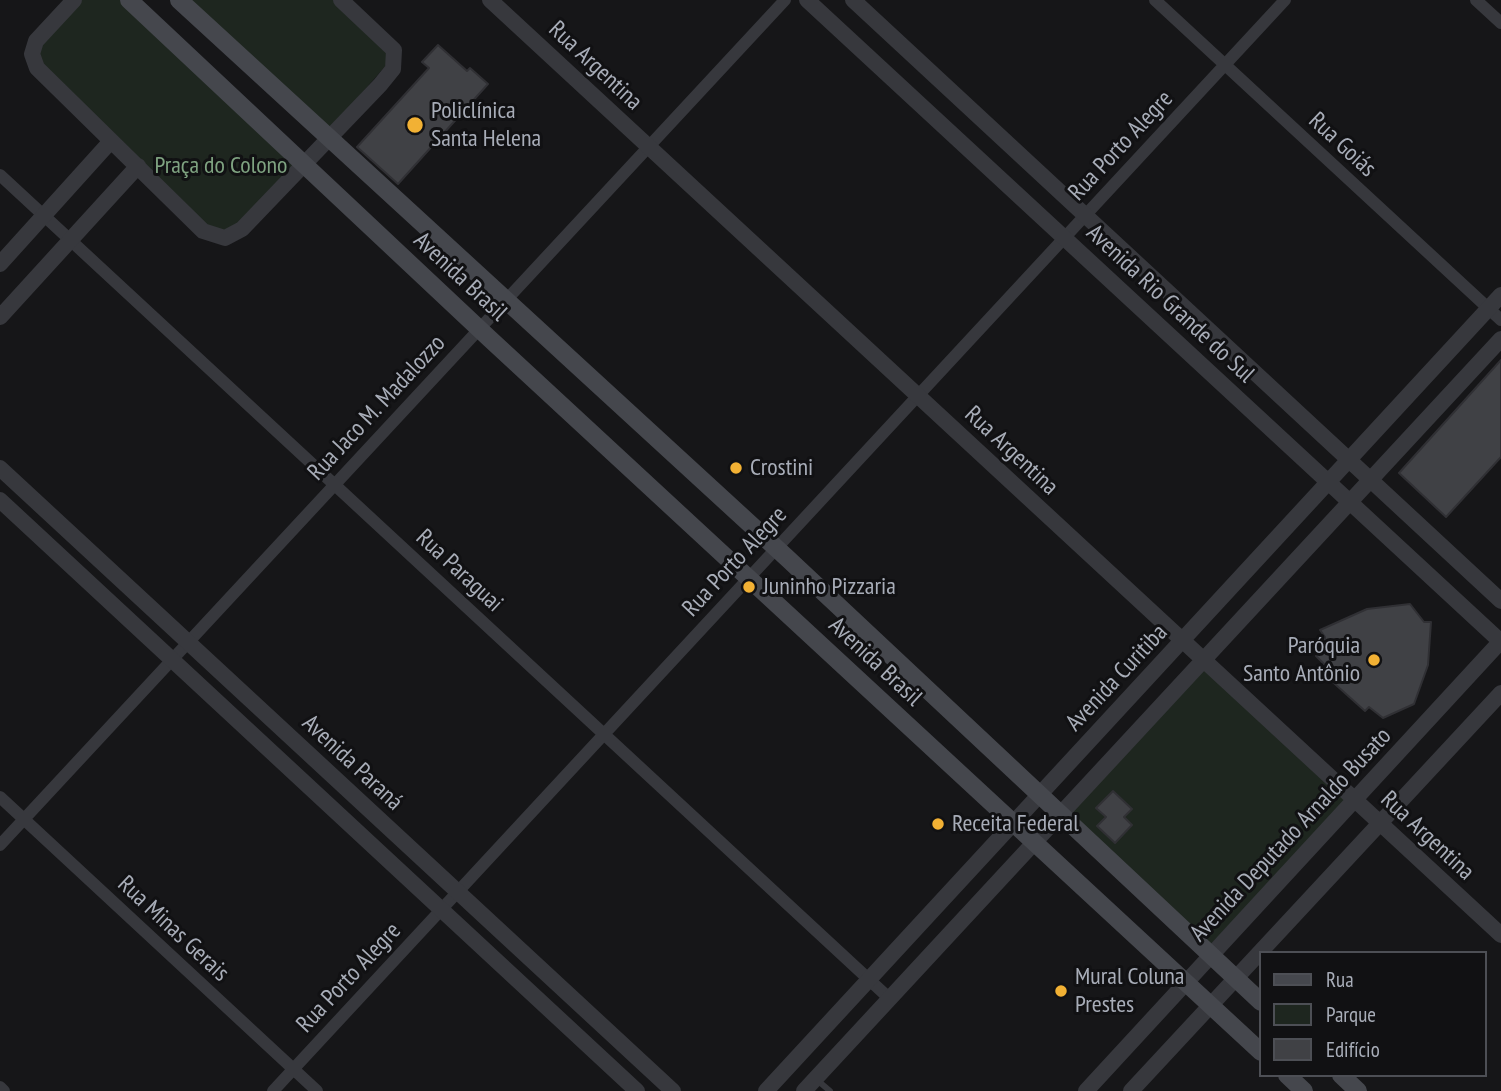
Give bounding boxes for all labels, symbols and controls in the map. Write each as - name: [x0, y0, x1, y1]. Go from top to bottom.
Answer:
- street label: Rua Argentina: [542, 15, 648, 117]
- street label: Rua Porto Alegre: [1063, 85, 1179, 207]
- place label: Policlínica Santa Helena: [431, 97, 541, 153]
- street label: Rua Goiás: [1302, 107, 1382, 183]
- marker: Policlínica Santa Helena: [405, 115, 425, 135]
- park label: Praça do Colono: [155, 152, 287, 180]
- street label: Avenida Rio Grande do Sul: [1080, 219, 1260, 389]
- street label: Avenida Brasil: [407, 227, 513, 327]
- street label: Rua Jaco M. Madalozzo: [302, 329, 452, 487]
- street label: Rua Argentina: [958, 400, 1064, 502]
- place label: Crostini: [750, 454, 813, 482]
- marker: Crostini: [728, 460, 744, 476]
- street label: Rua Porto Alegre: [677, 501, 793, 623]
- street label: Rua Paraguai: [410, 524, 508, 618]
- place label: Juninho Pizzaria: [763, 573, 896, 601]
- marker: Juninho Pizzaria: [741, 579, 757, 595]
- street label: Avenida Brasil: [822, 612, 928, 712]
- street label: Avenida Curitiba: [1060, 619, 1174, 737]
- place label: Paróquia Santo Antônio: [1243, 632, 1360, 688]
- marker: Paróquia Santo Antônio: [1366, 652, 1382, 668]
- street label: Avenida Paraná: [296, 709, 408, 817]
- street label: Avenida Deputado Arnaldo Busato: [1184, 722, 1398, 948]
- street label: Rua Argentina: [1374, 785, 1480, 887]
- place label: Receita Federal: [952, 810, 1079, 838]
- marker: Receita Federal: [930, 816, 946, 832]
- street label: Rua Minas Gerais: [111, 870, 235, 988]
- street label: Rua Porto Alegre: [291, 917, 407, 1039]
- legend: [1260, 951, 1487, 1077]
- place label: Mural Coluna Prestes: [1075, 963, 1184, 1019]
- text: Rua: [1326, 966, 1354, 993]
- marker: Mural Coluna Prestes: [1053, 983, 1069, 999]
- text: Parque: [1326, 1001, 1376, 1028]
- text: Edifício: [1326, 1036, 1380, 1063]

